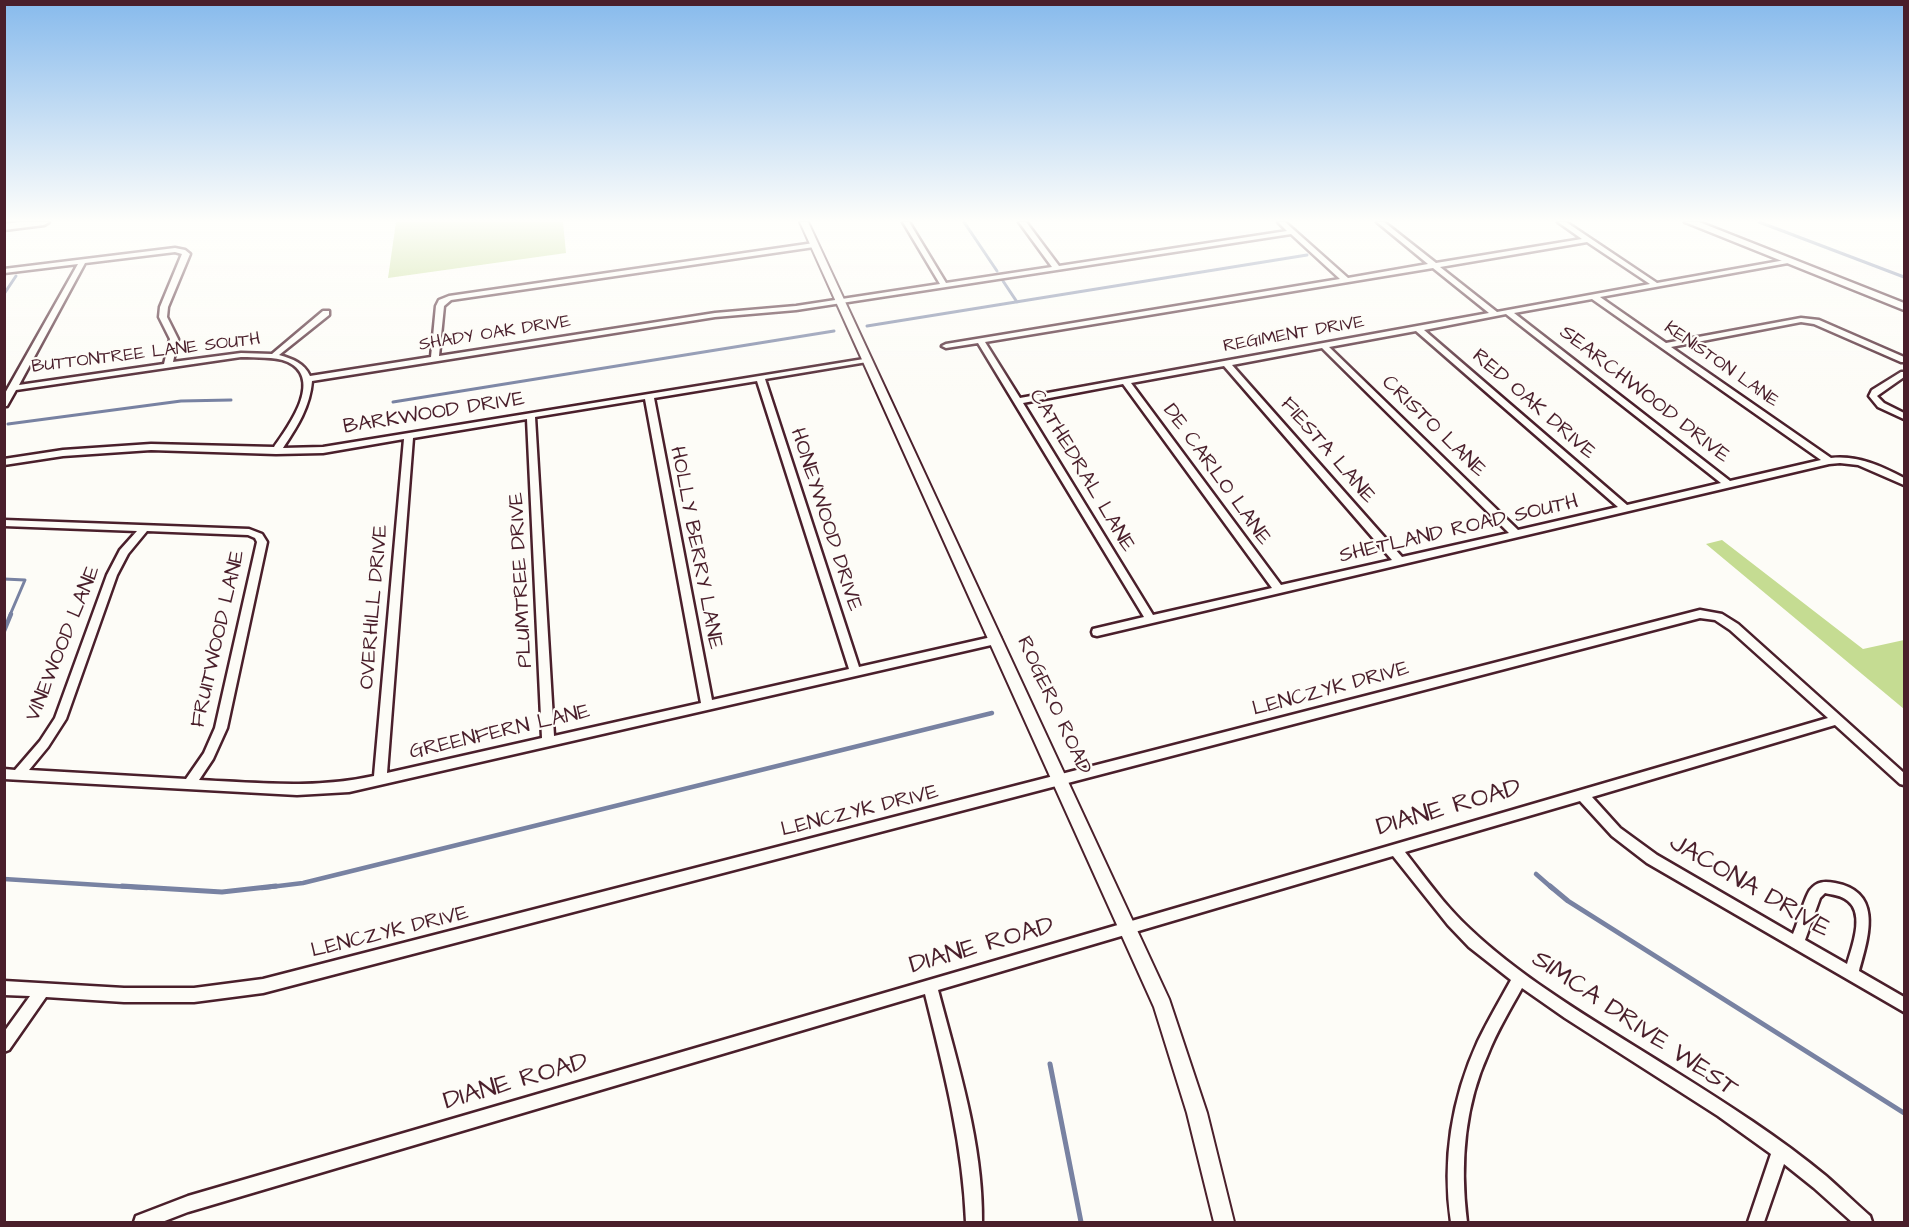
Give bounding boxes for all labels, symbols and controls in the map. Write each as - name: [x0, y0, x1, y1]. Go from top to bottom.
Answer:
- street label: SHADY OAK DRIVE: [418, 311, 572, 357]
- street label: REGIMENT DRIVE: [1222, 312, 1366, 358]
- street label: KENISTON LANE: [1660, 317, 1782, 413]
- street label: SEARCHWOOD DRIVE: [1554, 321, 1734, 469]
- street label: BUTTONTREE LANE SOUTH: [30, 329, 262, 379]
- street label: RED OAK DRIVE: [1466, 345, 1600, 465]
- street label: CRISTO LANE: [1375, 371, 1491, 483]
- street label: CATHEDRAL LANE: [1023, 385, 1139, 557]
- street label: BARKWOOD DRIVE: [341, 387, 527, 441]
- street label: FIESTA LANE: [1274, 393, 1380, 509]
- street label: DE CARLO LANE: [1156, 399, 1276, 551]
- street label: HONEYWOOD DRIVE: [784, 425, 866, 615]
- street label: HOLLY BERRY LANE: [663, 444, 727, 652]
- street label: SHETLAND ROAD SOUTH: [1337, 490, 1581, 570]
- street label: PLUMTREE DRIVE: [505, 492, 539, 668]
- street label: OVERHILL DRIVE: [355, 524, 395, 690]
- street label: FRUITWOOD LANE: [186, 548, 252, 730]
- street label: VINEWOOD LANE: [21, 563, 107, 725]
- street label: ROGERO ROAD: [1010, 633, 1096, 779]
- street label: LENCZYK DRIVE: [1250, 657, 1412, 723]
- street label: GREENFERN LANE: [407, 700, 593, 766]
- street label: DIANE ROAD: [1373, 773, 1525, 845]
- street label: LENCZYK DRIVE: [779, 780, 941, 844]
- street label: JACONA DRIVE: [1663, 828, 1835, 946]
- street label: LENCZYK DRIVE: [309, 901, 471, 965]
- street label: DIANE ROAD: [906, 911, 1058, 983]
- street label: SIMCA DRIVE WEST: [1525, 944, 1743, 1106]
- street label: DIANE ROAD: [440, 1047, 592, 1119]

